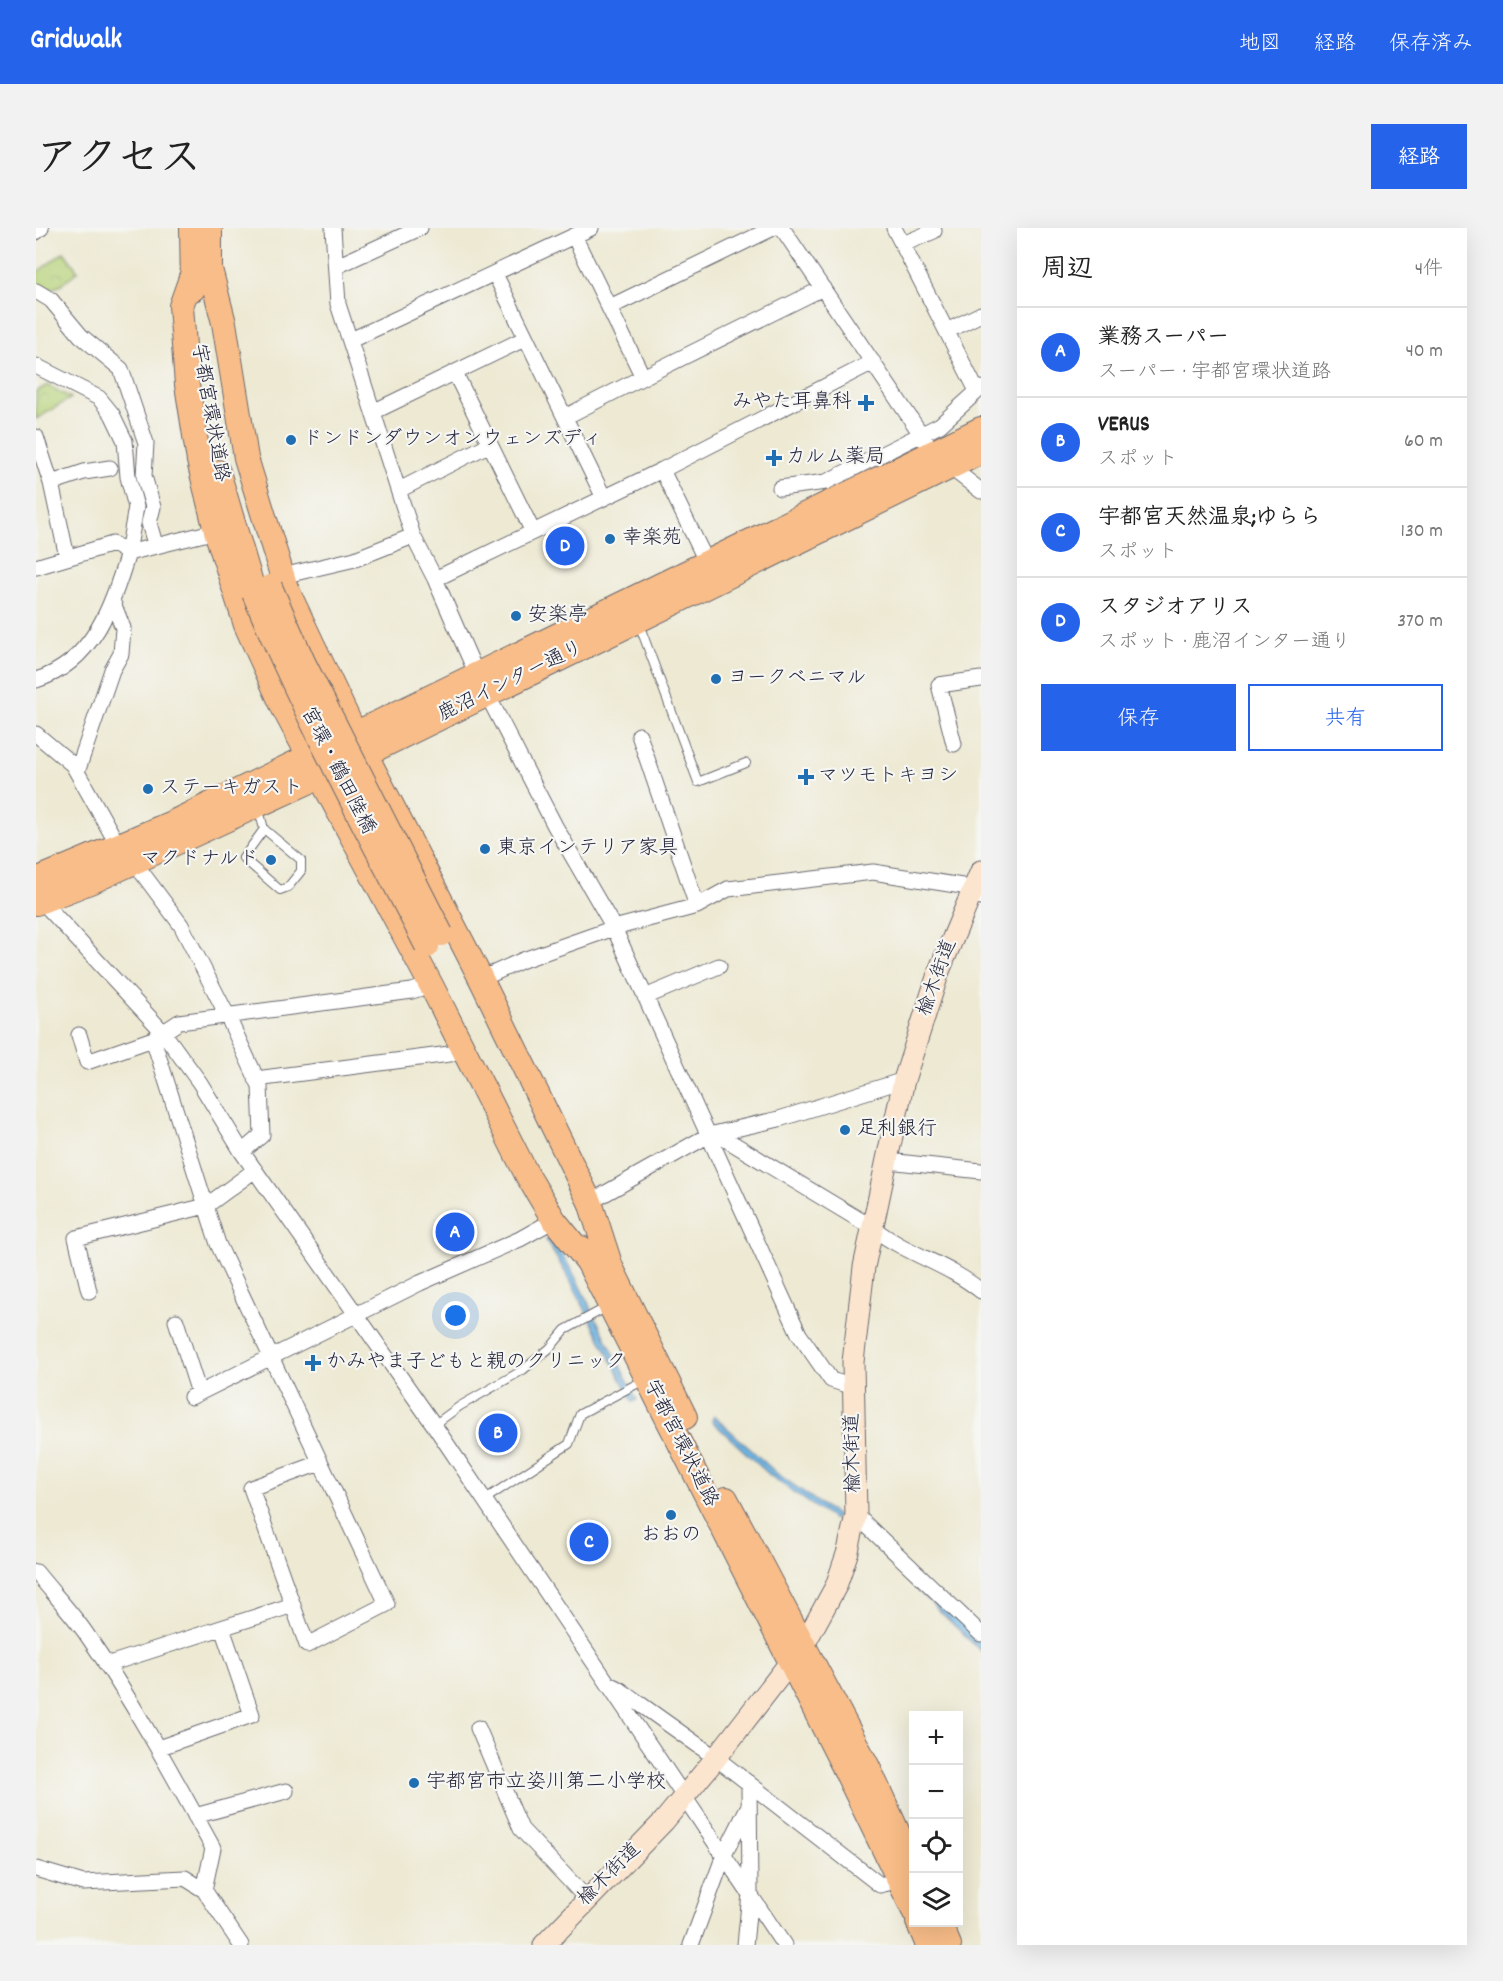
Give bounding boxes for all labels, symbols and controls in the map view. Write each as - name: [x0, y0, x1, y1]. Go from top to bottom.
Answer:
- text: Gridwalk: [30, 22, 122, 62]
- text: 地図: [1239, 30, 1281, 60]
- text: 経路: [1314, 30, 1356, 60]
- text: 保存済み: [1389, 30, 1473, 60]
- button: 経路: [1371, 124, 1467, 189]
- text: アクセス: [36, 132, 201, 192]
- text: 周辺: [1041, 252, 1093, 289]
- text: 4件: [1415, 256, 1443, 284]
- text: 業務スーパー: [1098, 323, 1229, 354]
- text: A: [1055, 338, 1066, 366]
- text: 40 m: [1405, 338, 1443, 366]
- street label: 宇都宮環状道路: [183, 342, 235, 484]
- text: スーパー · 宇都宮環状道路: [1098, 359, 1331, 387]
- place label: みやた耳鼻科: [732, 389, 852, 417]
- marker: みやた耳鼻科: [857, 394, 875, 412]
- text: VERUS: [1098, 410, 1150, 441]
- place label: ドンドンダウンオンウェンズディ: [303, 426, 602, 454]
- text: B: [1056, 428, 1065, 456]
- text: 60 m: [1404, 428, 1443, 456]
- marker: ドンドンダウンオンウェンズディ: [284, 433, 298, 447]
- place label: カルム薬局: [786, 444, 885, 472]
- text: スポット: [1098, 446, 1178, 474]
- marker: カルム薬局: [767, 451, 781, 465]
- text: 宇都宮天然温泉;ゆらら: [1098, 503, 1322, 534]
- text: C: [1056, 518, 1065, 546]
- text: 130 m: [1401, 518, 1443, 546]
- pin: D: [546, 524, 584, 568]
- place label: 幸楽苑: [622, 525, 682, 553]
- marker: 幸楽苑: [603, 532, 617, 546]
- text: スポット: [1098, 539, 1178, 567]
- text: スタジオアリス: [1098, 593, 1252, 624]
- place label: 安楽亭: [528, 602, 588, 630]
- text: D: [1055, 608, 1066, 636]
- text: 370 m: [1397, 608, 1443, 636]
- marker: 安楽亭: [509, 609, 523, 623]
- text: スポット · 鹿沼インター通り: [1098, 629, 1351, 657]
- street label: 鹿沼インター通り: [433, 635, 589, 729]
- place label: ヨークベニマル: [728, 665, 866, 693]
- marker: ヨークベニマル: [709, 672, 723, 686]
- button: 保存: [1041, 684, 1236, 751]
- button: 共有: [1248, 684, 1443, 751]
- street label: 宮環・鶴田陸橋: [293, 702, 381, 840]
- place label: マツモトキヨシ: [818, 763, 958, 791]
- marker: マツモトキヨシ: [799, 770, 813, 784]
- place label: ステーキガスト: [160, 775, 303, 803]
- marker: ステーキガスト: [141, 782, 155, 796]
- place label: 東京インテリア家具: [497, 835, 678, 863]
- marker: 東京インテリア家具: [478, 842, 492, 856]
- place label: マクドナルド: [141, 846, 259, 874]
- marker: マクドナルド: [264, 853, 278, 867]
- street label: 楡木街道: [911, 936, 965, 1020]
- place label: 足利銀行: [857, 1116, 937, 1144]
- marker: 足利銀行: [838, 1123, 852, 1137]
- pin: A: [436, 1210, 474, 1254]
- your location: [441, 1301, 470, 1330]
- place label: かみやま子どもと親のクリニック: [326, 1349, 626, 1377]
- marker: かみやま子どもと親のクリニック: [304, 1354, 322, 1372]
- street label: 宇都宮環状道路: [636, 1375, 724, 1513]
- pin: B: [478, 1410, 518, 1456]
- street label: 楡木街道: [839, 1413, 869, 1493]
- marker: おおの: [664, 1508, 678, 1522]
- pin: C: [570, 1520, 608, 1564]
- place label: おおの: [641, 1522, 701, 1550]
- map controls: [909, 1711, 963, 1927]
- button: +: [909, 1711, 963, 1765]
- button: −: [909, 1765, 963, 1819]
- place label: 宇都宮市立姿川第二小学校: [426, 1769, 666, 1797]
- marker: 宇都宮市立姿川第二小学校: [407, 1776, 421, 1790]
- button: locate: [909, 1819, 963, 1873]
- street label: 楡木街道: [572, 1837, 648, 1913]
- button: layers: [909, 1873, 963, 1927]

